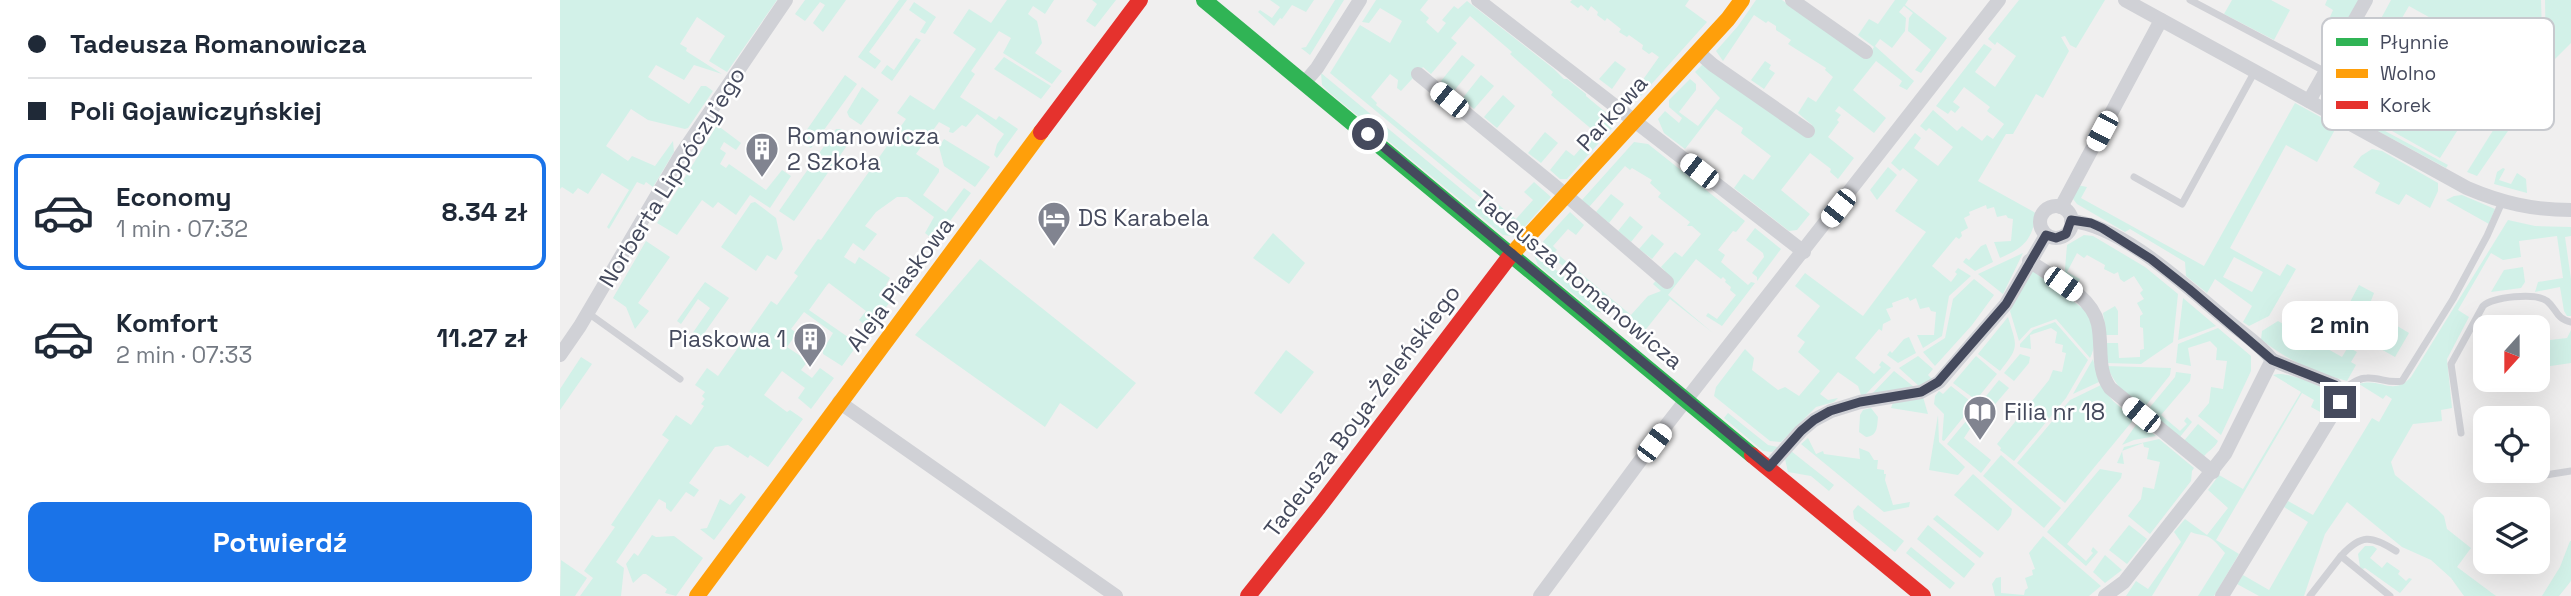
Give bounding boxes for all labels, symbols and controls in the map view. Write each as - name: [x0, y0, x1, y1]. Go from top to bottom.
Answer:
- legend: [2322, 18, 2554, 130]
- text: Tadeusza Romanowicza: [70, 27, 366, 61]
- text: Płynnie: [2380, 30, 2449, 55]
- street label: Norberta Lippóczy'ego: [592, 61, 752, 293]
- text: Wolno: [2380, 61, 2436, 86]
- street label: Parkowa: [1570, 69, 1654, 157]
- car: [1427, 79, 1472, 121]
- text: Korek: [2380, 93, 2431, 118]
- text: Poli Gojawiczyńskiej: [70, 94, 322, 128]
- car: [2083, 108, 2122, 154]
- route start: [1352, 118, 1384, 150]
- place label: Romanowicza 2 Szkoła: [787, 121, 939, 177]
- building icon: Romanowicza 2 Szkoła: [743, 130, 781, 179]
- car: [1676, 150, 1723, 192]
- text: Economy: [116, 180, 232, 214]
- icon: car: [32, 181, 95, 244]
- street label: Tadeusza Romanowicza: [1469, 184, 1689, 376]
- car: [1817, 185, 1860, 231]
- text: 8.34 zł: [442, 195, 528, 229]
- hotel icon: DS Karabela: [1035, 199, 1073, 248]
- place label: DS Karabela: [1078, 203, 1209, 233]
- street label: Aleja Piaskowa: [840, 211, 960, 357]
- text: 1 min · 07:32: [116, 214, 248, 244]
- car: [2040, 263, 2087, 305]
- street label: Tadeusza Boya-Żeleńskiego: [1257, 279, 1467, 543]
- callout: 2 min: [2282, 300, 2398, 350]
- text: Komfort: [116, 306, 219, 340]
- icon: car: [32, 307, 95, 370]
- text: 2 min: [2310, 310, 2370, 340]
- north arrow: [2473, 315, 2550, 392]
- map controls: [2473, 315, 2550, 574]
- building icon: Piaskowa 1: [791, 320, 829, 369]
- text: 11.27 zł: [436, 321, 528, 355]
- place label: Piaskowa 1: [669, 324, 786, 354]
- text: 2 min · 07:33: [116, 340, 252, 370]
- route end: [2324, 386, 2356, 418]
- library icon: Filia nr 18: [1961, 393, 1999, 442]
- car: [2119, 394, 2164, 436]
- place label: Filia nr 18: [2004, 397, 2105, 427]
- button: locate: [2473, 406, 2550, 483]
- car: [1633, 420, 1676, 466]
- button: layers: [2473, 497, 2550, 574]
- button: Potwierdź: [28, 502, 532, 582]

